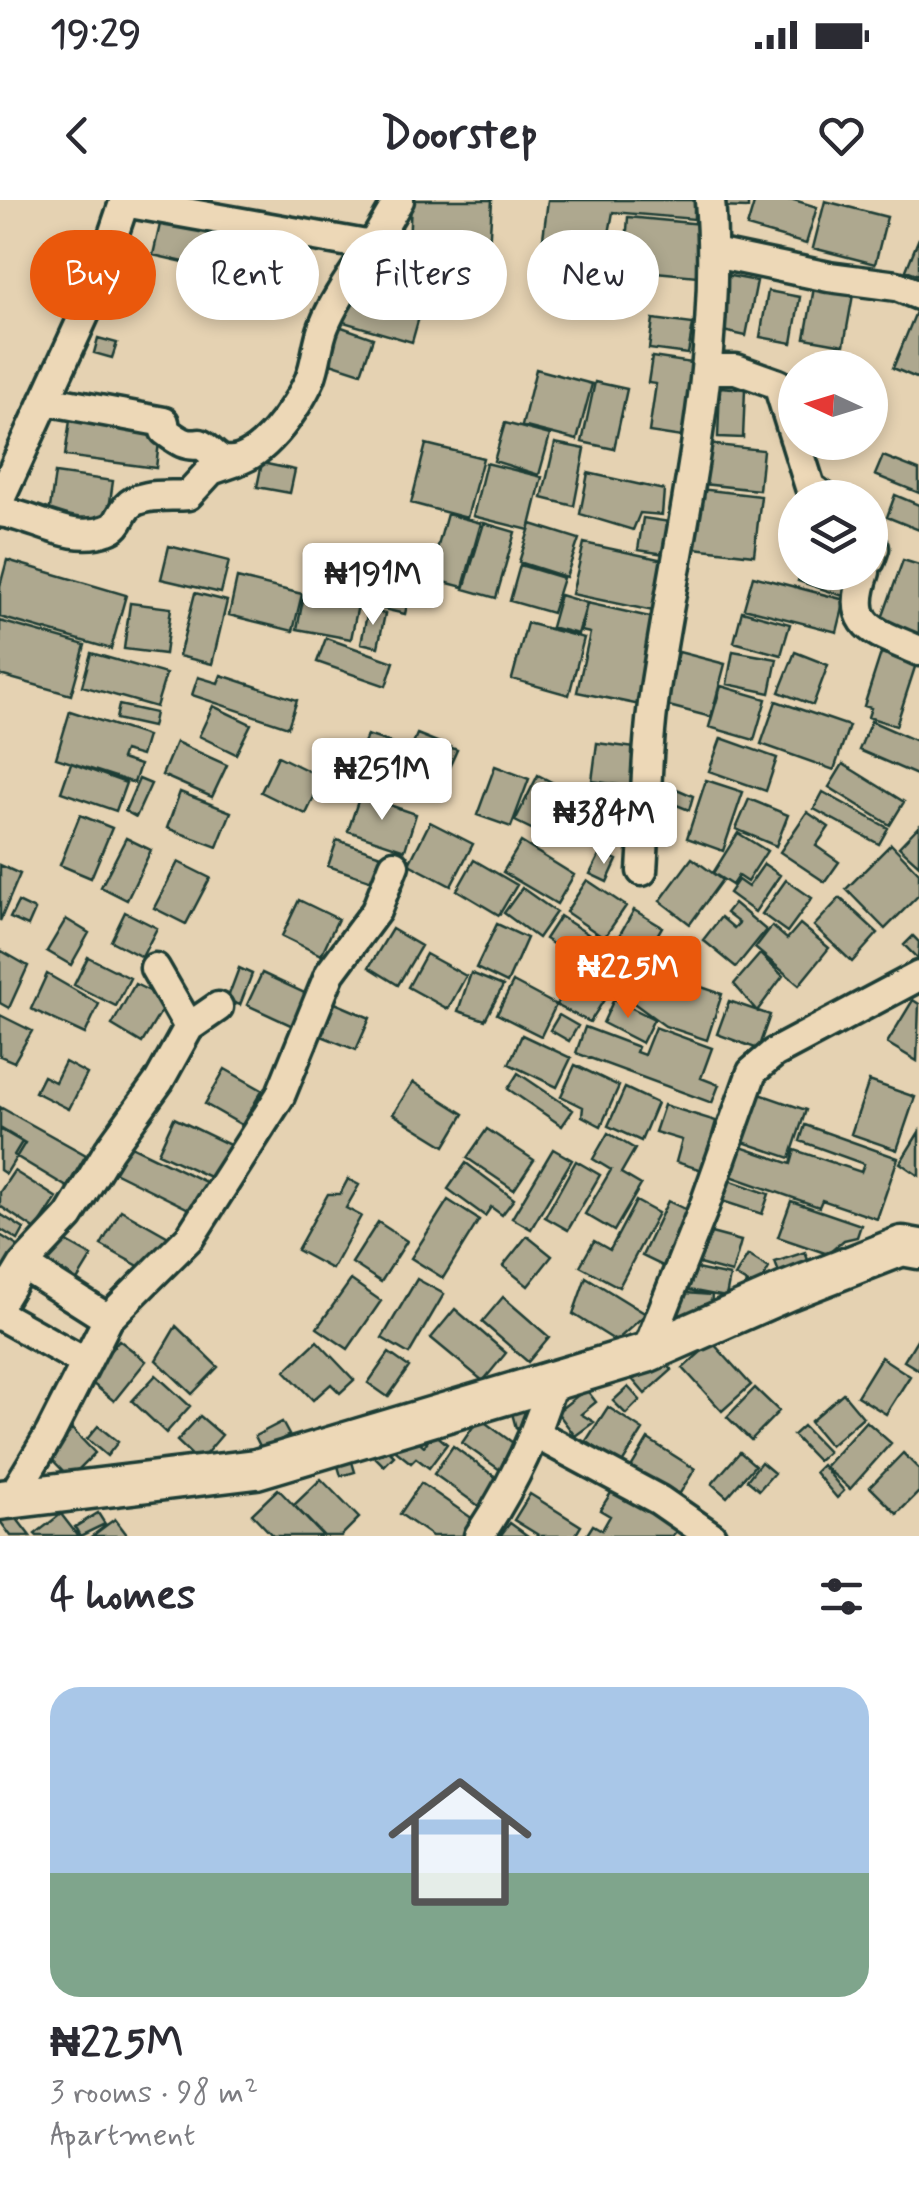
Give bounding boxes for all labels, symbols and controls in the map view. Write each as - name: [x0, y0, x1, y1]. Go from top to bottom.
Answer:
- text: 19:29: [50, 11, 141, 60]
- text: Doorstep: [381, 106, 538, 165]
- icon: back: [50, 108, 105, 163]
- icon: heart: [814, 108, 869, 163]
- chip: Buy: [30, 230, 156, 320]
- chip: Rent: [176, 230, 319, 320]
- chip: Filters: [339, 230, 507, 320]
- chip: New: [527, 230, 659, 320]
- north arrow: [778, 350, 888, 460]
- map controls: [778, 350, 888, 590]
- button: layers: [778, 480, 888, 590]
- pin: ₦191M: [303, 543, 443, 628]
- text: ₦191M: [325, 554, 422, 596]
- pin: ₦251M: [312, 738, 452, 823]
- text: ₦251M: [334, 749, 430, 791]
- pin: ₦384M: [534, 782, 674, 867]
- text: ₦384M: [553, 793, 655, 835]
- pin: ₦225M: [558, 936, 698, 1021]
- text: ₦225M: [577, 947, 679, 989]
- text: 4 homes: [50, 1569, 196, 1624]
- icon: filters: [814, 1569, 869, 1624]
- icon: home: [370, 1752, 550, 1932]
- text: ₦225M: [50, 2017, 183, 2072]
- text: 3 rooms · 98 m²: [50, 2072, 258, 2114]
- text: Apartment: [50, 2114, 195, 2156]

